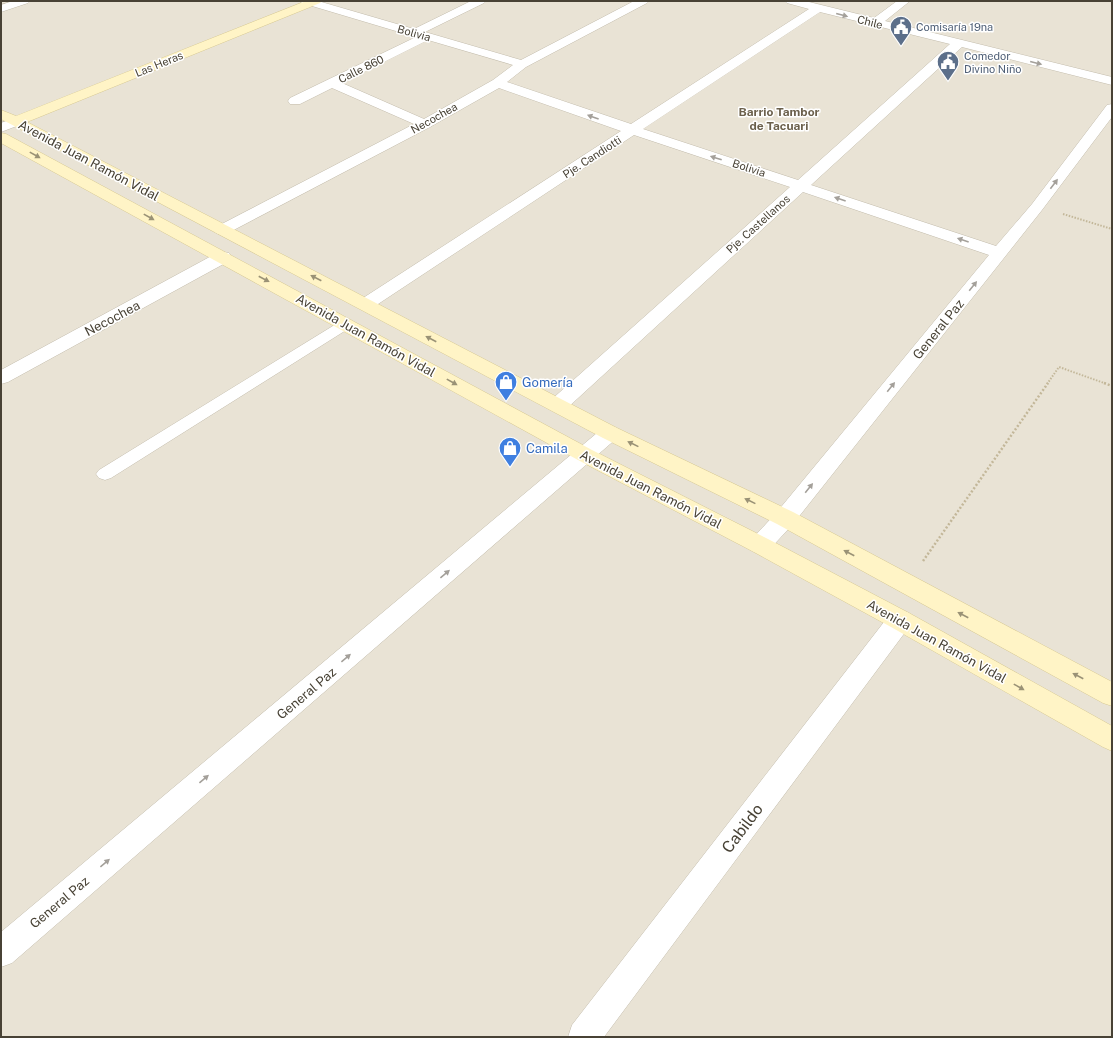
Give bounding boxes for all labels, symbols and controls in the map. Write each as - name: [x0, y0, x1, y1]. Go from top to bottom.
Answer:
- one-way arrow: [836, 12, 848, 18]
- street label: Chile: [856, 13, 884, 31]
- public building icon: Comisaría 19na: [888, 14, 914, 47]
- place label: Comisaría 19na: [916, 21, 993, 33]
- street label: Bolivia: [396, 23, 432, 43]
- street label: Las Heras: [133, 49, 185, 79]
- public building icon: Comedor Divino Niño: [935, 49, 961, 82]
- place label: Comedor Divino Niño: [964, 50, 1022, 75]
- street label: Calle 860: [336, 53, 386, 85]
- one-way arrow: [1030, 60, 1043, 66]
- street label: Necochea: [409, 100, 459, 136]
- district label: Barrio Tambor de Tacuari: [738, 105, 820, 133]
- one-way arrow: [587, 114, 599, 120]
- street label: Avenida Juan Ramón Vidal: [16, 117, 162, 204]
- street label: Pje. Candiotti: [561, 134, 623, 180]
- one-way arrow: [29, 152, 41, 159]
- one-way arrow: [710, 155, 722, 161]
- street label: Bolivia: [731, 157, 767, 179]
- one-way arrow: [1050, 179, 1058, 190]
- street label: Pje. Castellanos: [724, 192, 792, 256]
- one-way arrow: [834, 195, 846, 201]
- one-way arrow: [144, 214, 155, 221]
- one-way arrow: [957, 237, 969, 243]
- one-way arrow: [310, 275, 321, 282]
- one-way arrow: [258, 276, 270, 283]
- one-way arrow: [969, 281, 977, 291]
- street label: Avenida Juan Ramón Vidal: [293, 291, 438, 380]
- street label: General Paz: [910, 296, 967, 362]
- street label: Necochea: [82, 298, 142, 339]
- one-way arrow: [425, 335, 437, 342]
- shop icon: Gomería: [493, 369, 519, 402]
- place label: Gomería: [522, 375, 573, 390]
- one-way arrow: [446, 379, 457, 385]
- one-way arrow: [887, 382, 896, 392]
- shop icon: Camila: [497, 435, 523, 468]
- place label: Camila: [526, 441, 568, 456]
- one-way arrow: [627, 441, 638, 447]
- street label: Avenida Juan Ramón Vidal: [577, 447, 724, 532]
- one-way arrow: [805, 483, 814, 493]
- one-way arrow: [744, 498, 755, 504]
- one-way arrow: [843, 550, 855, 556]
- one-way arrow: [441, 570, 450, 579]
- street label: Avenida Juan Ramón Vidal: [864, 597, 1009, 686]
- one-way arrow: [957, 612, 969, 618]
- one-way arrow: [341, 654, 352, 663]
- street label: General Paz: [274, 664, 339, 722]
- one-way arrow: [1072, 673, 1083, 680]
- one-way arrow: [1013, 683, 1025, 690]
- one-way arrow: [199, 774, 210, 783]
- street label: Cabildo: [718, 800, 767, 857]
- one-way arrow: [100, 858, 111, 867]
- street label: General Paz: [27, 873, 92, 931]

